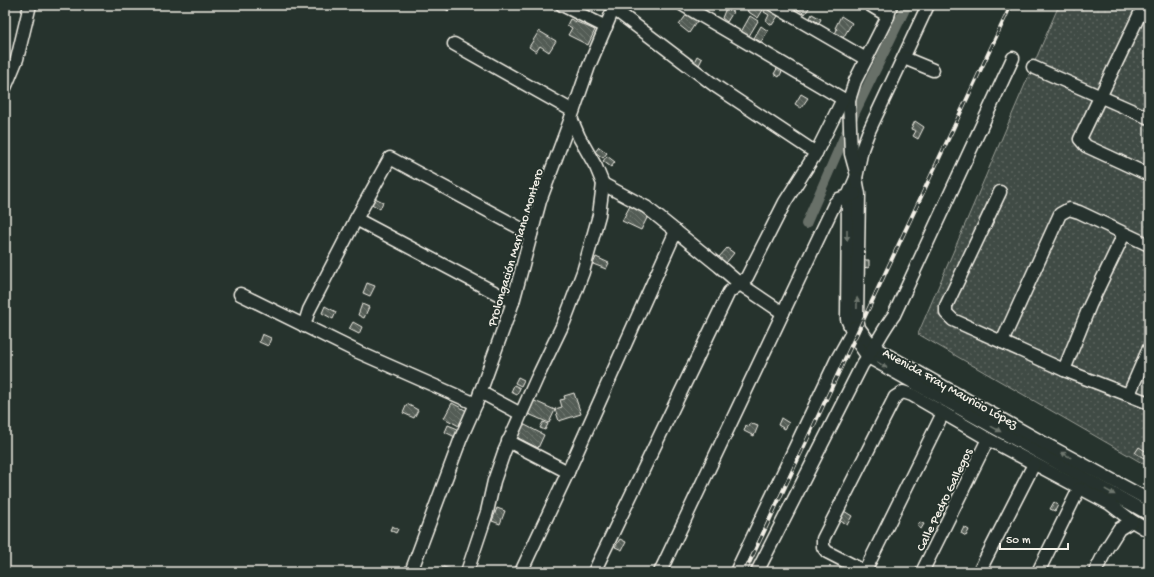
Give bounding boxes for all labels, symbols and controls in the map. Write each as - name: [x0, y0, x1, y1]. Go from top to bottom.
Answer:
- street label: Prolongación Mariano Montero: [485, 167, 548, 329]
- one-way arrow: [844, 229, 851, 241]
- one-way arrow: [854, 296, 860, 309]
- street label: Avenida Fray Mauricio López: [880, 346, 1021, 433]
- one-way arrow: [876, 362, 888, 369]
- one-way arrow: [990, 425, 1002, 432]
- street label: Calle Pedro Gallegos: [914, 445, 977, 554]
- one-way arrow: [1060, 452, 1071, 458]
- one-way arrow: [1104, 488, 1115, 495]
- scale bar: [1000, 525, 1068, 551]
- text: 50 m: [1006, 534, 1031, 548]

